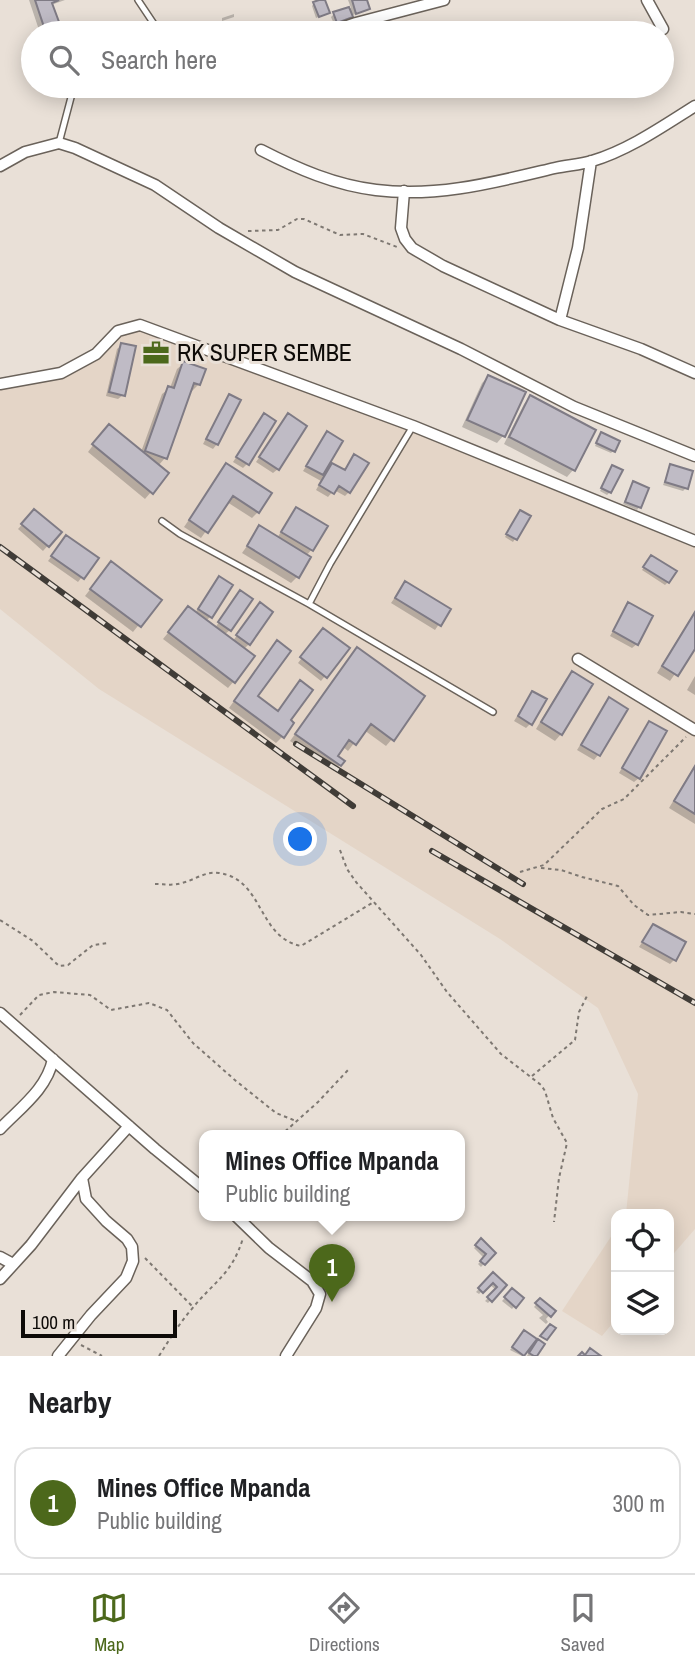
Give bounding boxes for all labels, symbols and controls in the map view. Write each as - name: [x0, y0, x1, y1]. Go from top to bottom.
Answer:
- search box: [21, 21, 674, 98]
- icon: search: [45, 41, 83, 79]
- text: Search here: [101, 42, 217, 77]
- place label: RK SUPER SEMBE: [177, 336, 352, 368]
- office icon: RK SUPER SEMBE: [141, 338, 171, 368]
- your location: [283, 822, 317, 856]
- popup: [199, 1130, 465, 1221]
- text: Mines Office Mpanda: [225, 1143, 439, 1178]
- text: Public building: [225, 1178, 350, 1209]
- map controls: [611, 1209, 674, 1335]
- button: locate: [611, 1209, 674, 1272]
- pin: 1: [309, 1244, 355, 1302]
- button: layers: [611, 1272, 674, 1335]
- scale bar: [21, 1307, 177, 1339]
- text: 100 m: [32, 1309, 75, 1335]
- text: Nearby: [28, 1382, 111, 1422]
- text: Mines Office Mpanda: [97, 1470, 310, 1505]
- text: 1: [48, 1488, 58, 1519]
- text: 300 m: [613, 1488, 665, 1519]
- text: Public building: [97, 1505, 222, 1536]
- tab: Map: [90, 1589, 128, 1657]
- tab: Directions: [309, 1589, 380, 1657]
- tab: Saved: [561, 1589, 605, 1657]

